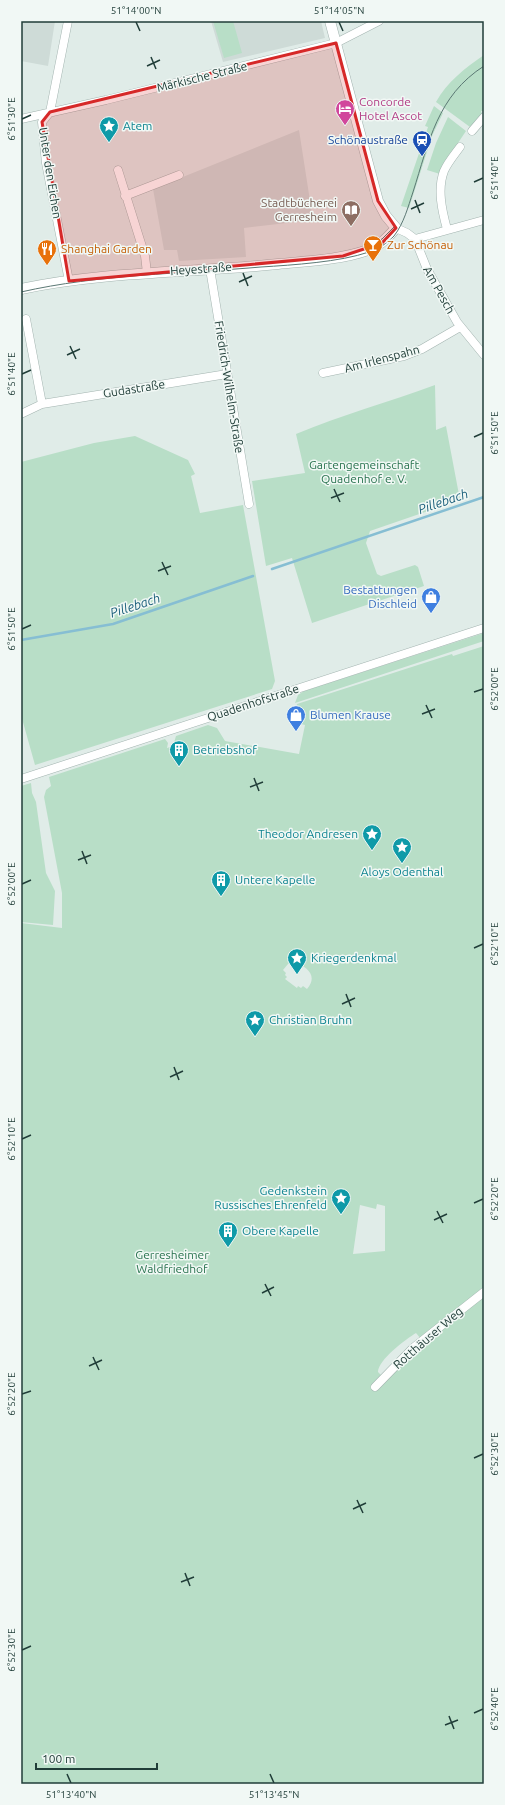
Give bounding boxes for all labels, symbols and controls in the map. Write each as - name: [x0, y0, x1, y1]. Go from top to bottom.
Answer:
- text: 51°14'00"N: [111, 5, 161, 16]
- text: 51°14'05"N: [314, 5, 364, 16]
- street label: Märkische Straße: [155, 59, 248, 94]
- place label: Concorde Hotel Ascot: [359, 95, 422, 122]
- text: 6°51'30"E: [6, 97, 17, 141]
- hotel icon: Concorde Hotel Ascot: [334, 98, 356, 126]
- place icon: Atem: [98, 115, 120, 143]
- place label: Atem: [123, 119, 152, 132]
- street label: Unter den Eichen: [37, 126, 64, 220]
- station icon: Schönaustraße: [411, 129, 433, 157]
- place label: Schönaustraße: [328, 133, 408, 146]
- text: 6°51'40"E: [489, 156, 500, 200]
- place label: Stadtbücherei Gerresheim: [261, 196, 337, 223]
- library icon: Stadtbücherei Gerresheim: [340, 199, 362, 227]
- bar icon: Zur Schönau: [362, 234, 384, 262]
- restaurant icon: Shanghai Garden: [36, 238, 58, 266]
- place label: Zur Schönau: [387, 238, 453, 251]
- place label: Shanghai Garden: [61, 242, 152, 255]
- street label: Heyestraße: [170, 260, 232, 277]
- street label: Am Pesch: [421, 264, 458, 316]
- street label: Friedrich-Wilhelm-Straße: [213, 320, 246, 454]
- street label: Am Irlenspahn: [343, 342, 421, 375]
- text: 6°51'40"E: [6, 352, 17, 396]
- street label: Gudastraße: [102, 377, 166, 400]
- text: 6°51'50"E: [489, 411, 500, 455]
- park label: Gartengemeinschaft Quadenhof e. V.: [309, 458, 419, 485]
- water label: Pillebach: [416, 486, 470, 516]
- place label: Bestattungen Dischleid: [343, 583, 417, 610]
- shop icon: Bestattungen Dischleid: [420, 586, 442, 614]
- water label: Pillebach: [108, 590, 162, 620]
- text: 6°51'50"E: [6, 607, 17, 651]
- text: 6°52'00"E: [489, 667, 500, 711]
- street label: Quadenhofstraße: [205, 682, 300, 724]
- shop icon: Blumen Krause: [285, 704, 307, 732]
- place label: Blumen Krause: [310, 708, 391, 721]
- building icon: Betriebshof: [168, 739, 190, 767]
- place label: Betriebshof: [193, 743, 257, 756]
- place icon: Theodor Andresen: [361, 823, 383, 851]
- place label: Theodor Andresen: [258, 827, 358, 840]
- place icon: Aloys Odenthal: [391, 836, 413, 864]
- text: 6°52'00"E: [6, 862, 17, 906]
- place label: Aloys Odenthal: [361, 865, 443, 878]
- building icon: Untere Kapelle: [210, 869, 232, 897]
- place label: Untere Kapelle: [235, 873, 315, 886]
- text: 6°52'10"E: [489, 922, 500, 966]
- place icon: Kriegerdenkmal: [286, 947, 308, 975]
- place label: Kriegerdenkmal: [311, 951, 397, 964]
- place icon: Christian Bruhn: [244, 1009, 266, 1037]
- place label: Christian Bruhn: [269, 1013, 352, 1026]
- text: 6°52'10"E: [6, 1117, 17, 1161]
- text: 6°52'20"E: [489, 1177, 500, 1221]
- place label: Gedenkstein Russisches Ehrenfeld: [214, 1184, 327, 1211]
- place icon: Gedenkstein Russisches Ehrenfeld: [330, 1187, 352, 1215]
- building icon: Obere Kapelle: [217, 1220, 239, 1248]
- place label: Obere Kapelle: [242, 1224, 319, 1237]
- park label: Gerresheimer Waldfriedhof: [135, 1248, 209, 1275]
- street label: Rotthäuser Weg: [390, 1304, 465, 1371]
- text: 6°52'20"E: [6, 1372, 17, 1416]
- text: 6°52'30"E: [489, 1432, 500, 1476]
- text: 6°52'30"E: [6, 1628, 17, 1672]
- text: 6°52'40"E: [489, 1687, 500, 1731]
- scale bar: [36, 1745, 157, 1771]
- text: 100 m: [42, 1752, 75, 1765]
- text: 51°13'40"N: [46, 1789, 96, 1800]
- text: 51°13'45"N: [249, 1789, 299, 1800]

